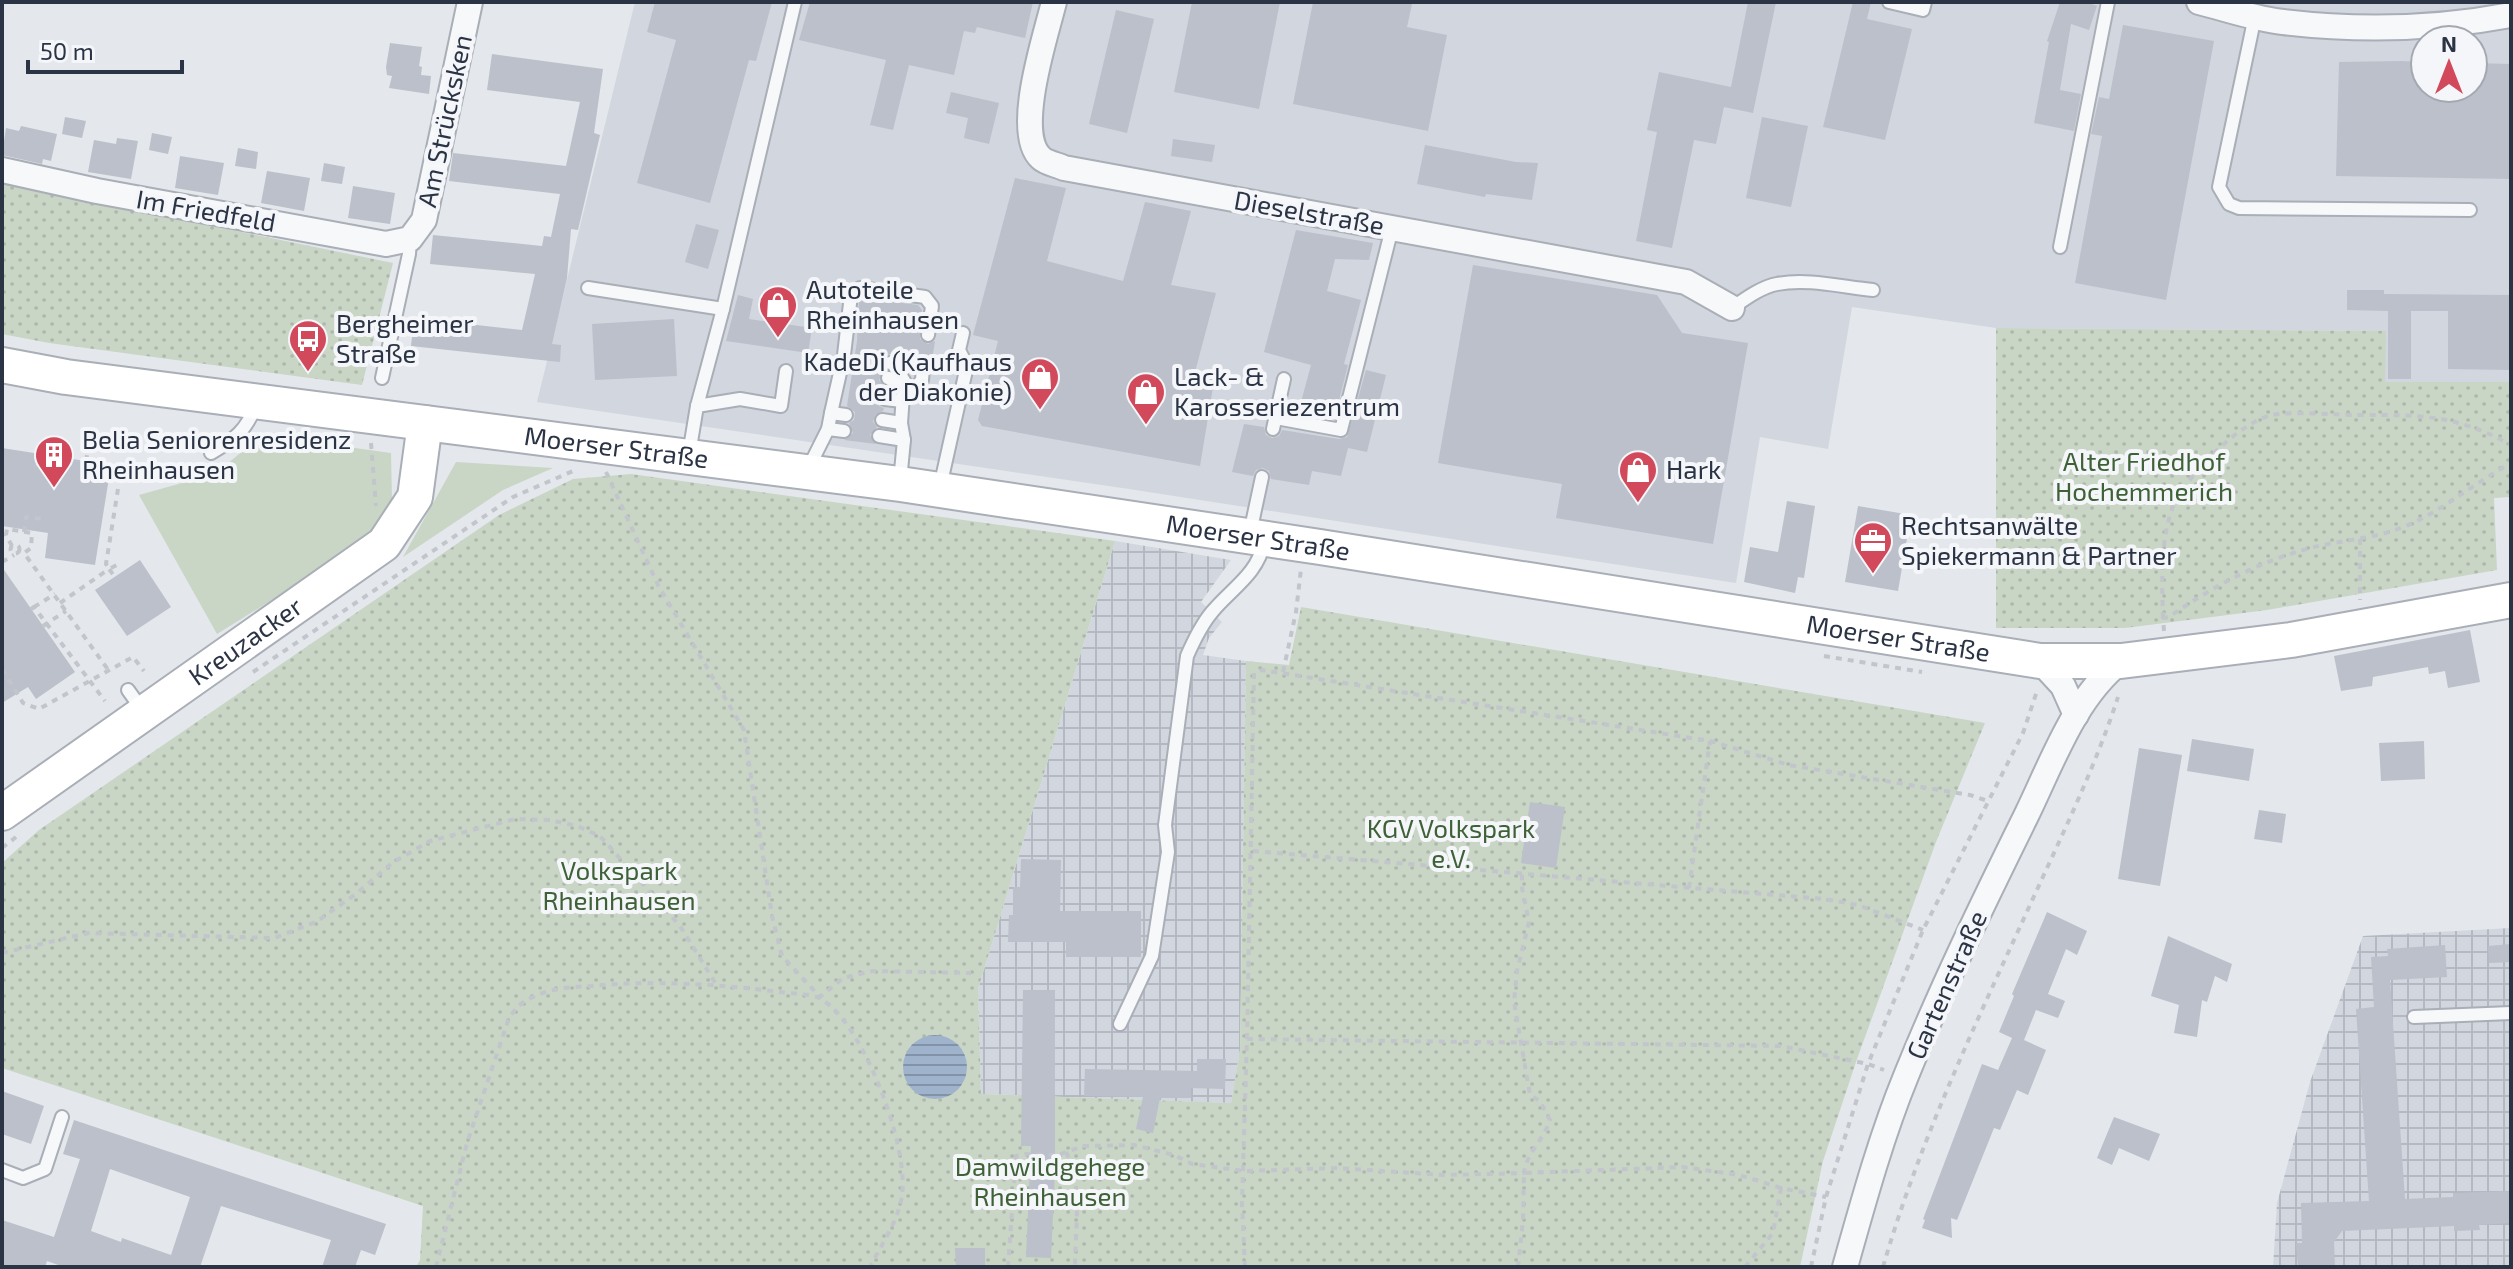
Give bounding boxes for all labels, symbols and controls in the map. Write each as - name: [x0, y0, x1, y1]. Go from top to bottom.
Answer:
- scale bar: [28, 24, 182, 74]
- north arrow: [2409, 24, 2489, 104]
- text: N: [2441, 30, 2457, 56]
- street label: Am Strücksken: [410, 32, 477, 210]
- text: 50 m: [40, 36, 94, 65]
- street label: Im Friedfeld: [134, 182, 278, 237]
- street label: Dieselstraße: [1232, 183, 1387, 240]
- place label: Autoteile Rheinhausen: [806, 273, 959, 334]
- shop icon: Autoteile Rheinhausen: [757, 284, 799, 339]
- place label: Bergheimer Straße: [336, 307, 474, 368]
- bus stop icon: Bergheimer Straße: [287, 318, 329, 373]
- place label: KadeDi (Kaufhaus der Diakonie): [803, 345, 1012, 406]
- shop icon: KadeDi (Kaufhaus der Diakonie): [1019, 356, 1061, 411]
- place label: Lack- & Karosseriezentrum: [1174, 360, 1400, 421]
- shop icon: Lack- & Karosseriezentrum: [1125, 371, 1167, 426]
- street label: Moerser Straße: [523, 419, 711, 473]
- place label: Belia Seniorenresidenz Rheinhausen: [82, 423, 351, 484]
- building icon: Belia Seniorenresidenz Rheinhausen: [33, 434, 75, 489]
- park label: Alter Friedhof Hochemmerich: [2055, 445, 2233, 506]
- shop icon: Hark: [1617, 449, 1659, 504]
- place label: Hark: [1666, 453, 1721, 484]
- street label: Moerser Straße: [1164, 507, 1352, 566]
- place label: Rechtsanwälte Spiekermann & Partner: [1901, 509, 2177, 570]
- office icon: Rechtsanwälte Spiekermann & Partner: [1852, 520, 1894, 575]
- street label: Kreuzacker: [182, 590, 308, 691]
- street label: Moerser Straße: [1804, 607, 1992, 667]
- park label: KGV Volkspark e.V.: [1367, 812, 1535, 873]
- park label: Volkspark Rheinhausen: [542, 854, 696, 915]
- street label: Gartenstraße: [1899, 905, 1992, 1063]
- park label: Damwildgehege Rheinhausen: [955, 1150, 1145, 1211]

